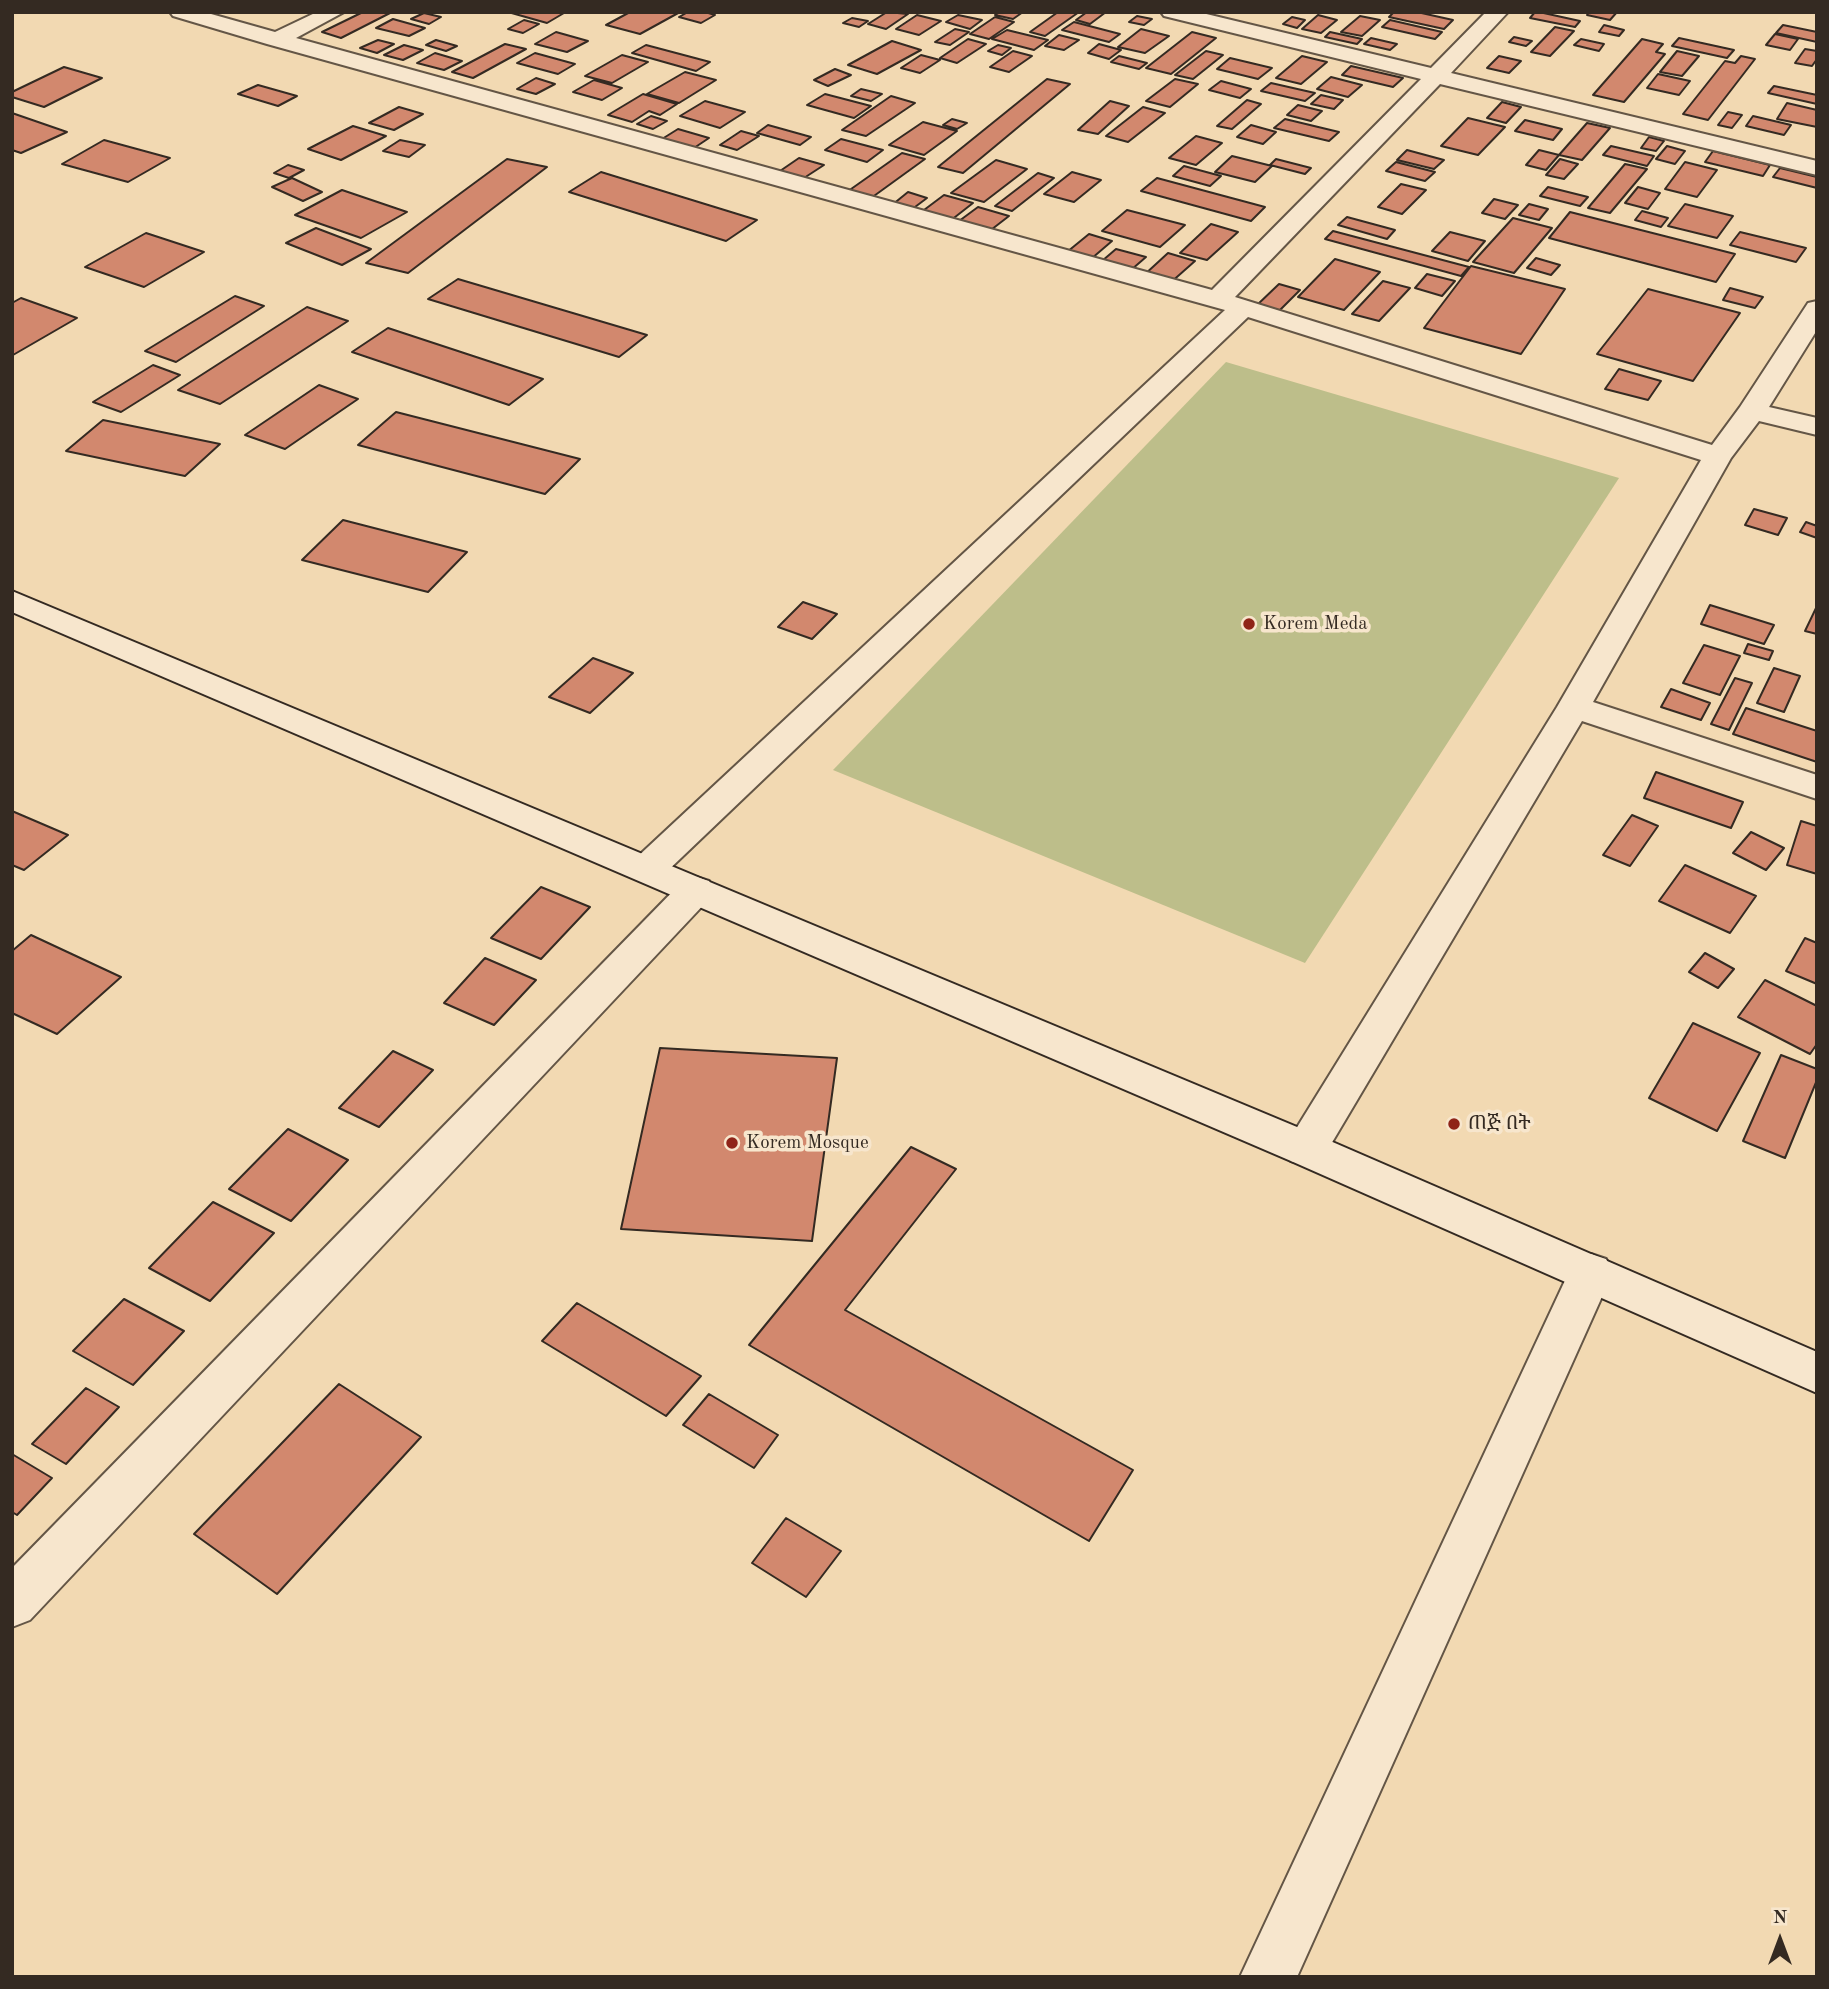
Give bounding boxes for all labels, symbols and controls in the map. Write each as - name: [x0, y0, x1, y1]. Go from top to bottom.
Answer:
- place label: Korem Meda: [1263, 613, 1368, 635]
- marker: Korem Meda: [1241, 616, 1257, 632]
- place label: ጠጅ በት: [1468, 1113, 1531, 1135]
- marker: ጠጅ በት: [1446, 1116, 1462, 1132]
- place label: Korem Mosque: [746, 1132, 869, 1154]
- marker: Korem Mosque: [724, 1135, 740, 1151]
- north arrow: [1745, 1905, 1815, 1975]
- text: N: [1773, 1909, 1787, 1928]

